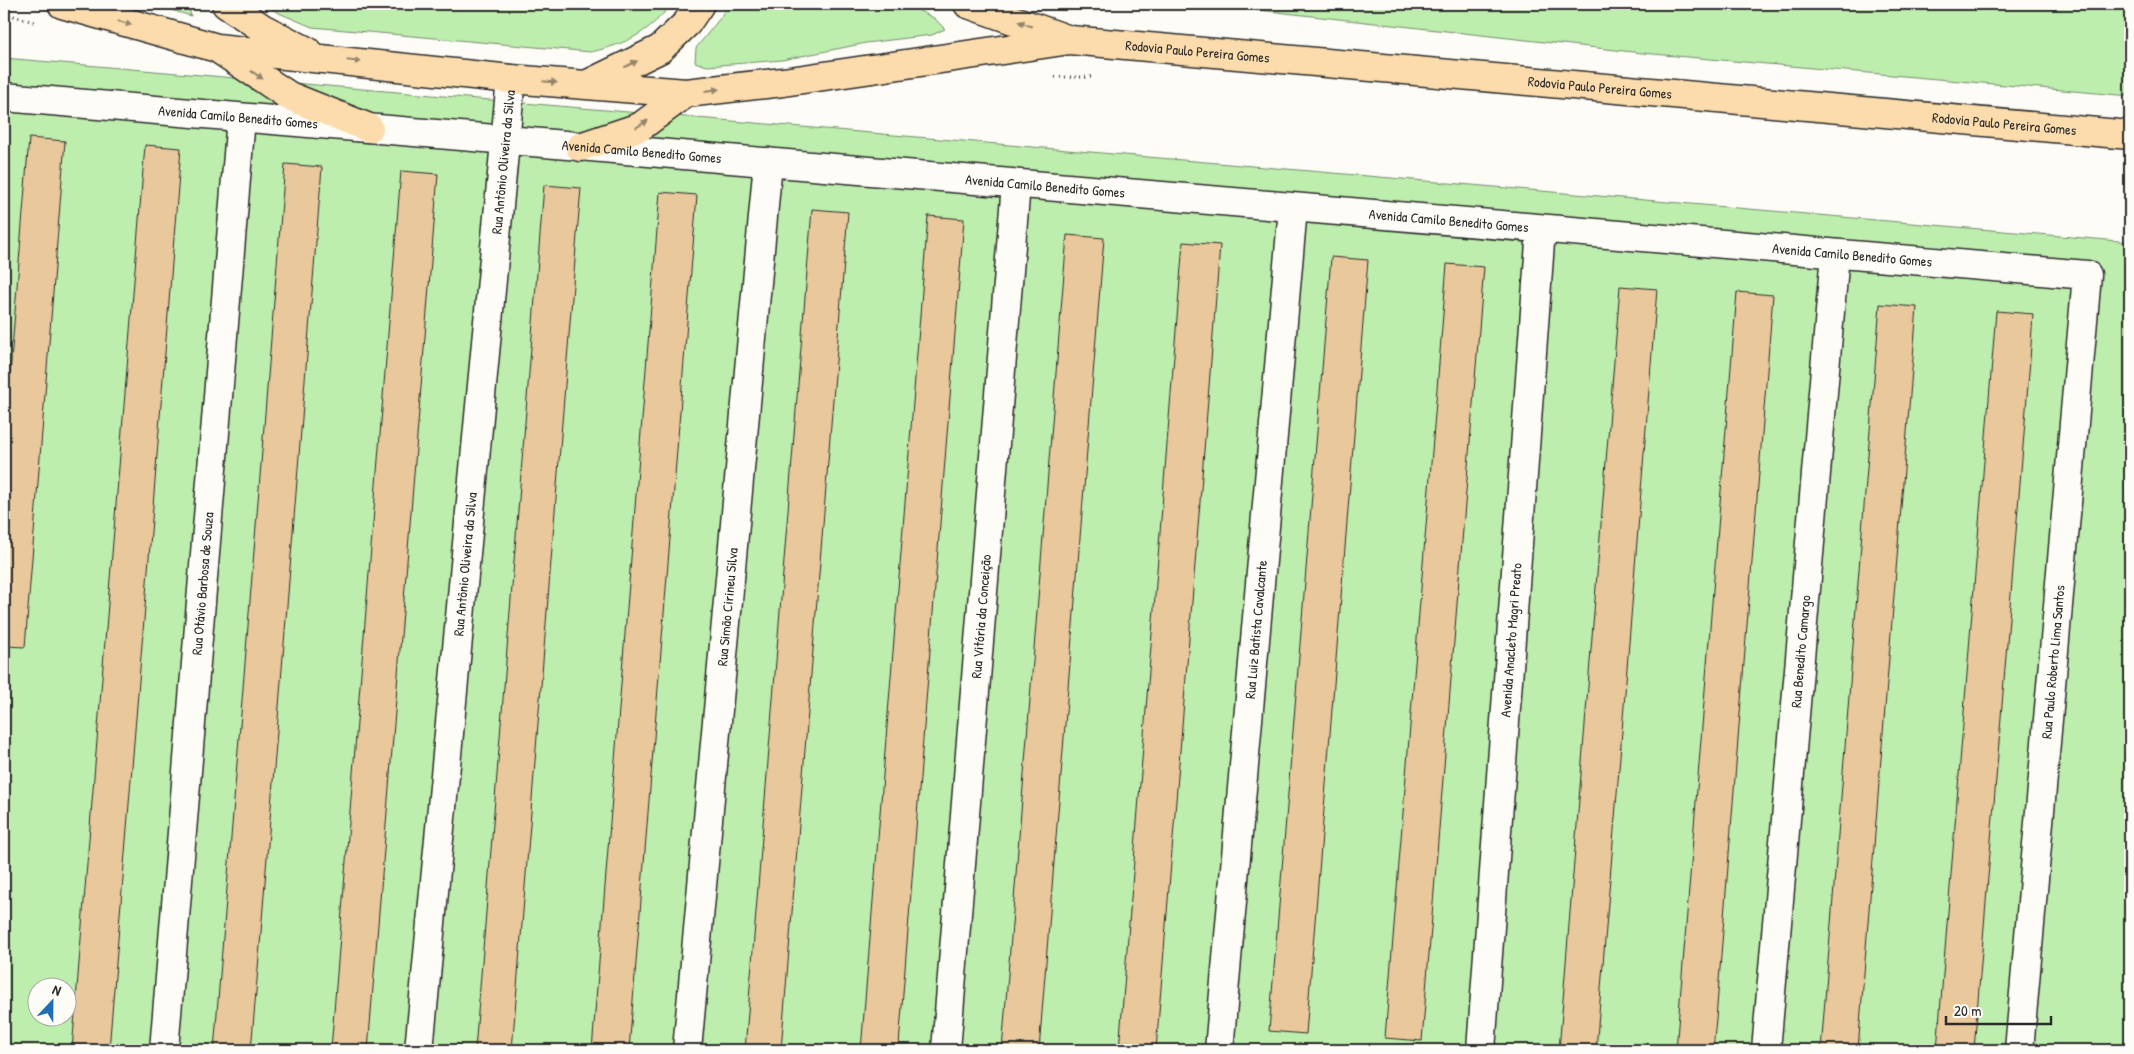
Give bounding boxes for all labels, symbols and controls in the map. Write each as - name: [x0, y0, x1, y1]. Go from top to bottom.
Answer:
- one-way arrow: [118, 19, 133, 27]
- one-way arrow: [1017, 20, 1032, 27]
- street label: Rodovia Paulo Pereira Gomes: [1125, 35, 1270, 67]
- one-way arrow: [346, 57, 362, 65]
- one-way arrow: [624, 60, 638, 68]
- one-way arrow: [250, 70, 264, 80]
- street label: Rodovia Paulo Pereira Gomes: [1527, 71, 1673, 103]
- one-way arrow: [542, 78, 558, 86]
- one-way arrow: [704, 86, 720, 94]
- street label: Rua Antônio Oliveira da Silva: [486, 89, 519, 235]
- street label: Avenida Camilo Benedito Gomes: [158, 100, 319, 133]
- street label: Rodovia Paulo Pereira Gomes: [1931, 107, 2077, 139]
- one-way arrow: [636, 120, 649, 129]
- street label: Avenida Camilo Benedito Gomes: [561, 135, 722, 167]
- street label: Avenida Camilo Benedito Gomes: [965, 169, 1126, 202]
- street label: Avenida Camilo Benedito Gomes: [1368, 204, 1529, 236]
- street label: Avenida Camilo Benedito Gomes: [1772, 238, 1933, 271]
- street label: Rua Antônio Oliveira da Silva: [448, 491, 481, 637]
- street label: Rua Otávio Barbosa de Souza: [187, 511, 217, 656]
- street label: Rua Simão Cirineu Silva: [712, 546, 742, 667]
- street label: Rua Vitória da Conceição: [966, 553, 995, 679]
- street label: Rua Luiz Batista Cavalcante: [1240, 559, 1271, 700]
- street label: Avenida Anacleto Magri Preato: [1495, 562, 1526, 718]
- street label: Rua Paulo Roberto Lima Santos: [2036, 584, 2069, 740]
- street label: Rua Benedito Camargo: [1786, 594, 1815, 709]
- north arrow: [28, 976, 78, 1026]
- text: N: [50, 979, 65, 1000]
- scale bar: [1946, 994, 2052, 1026]
- text: 20 m: [1954, 1000, 1981, 1021]

